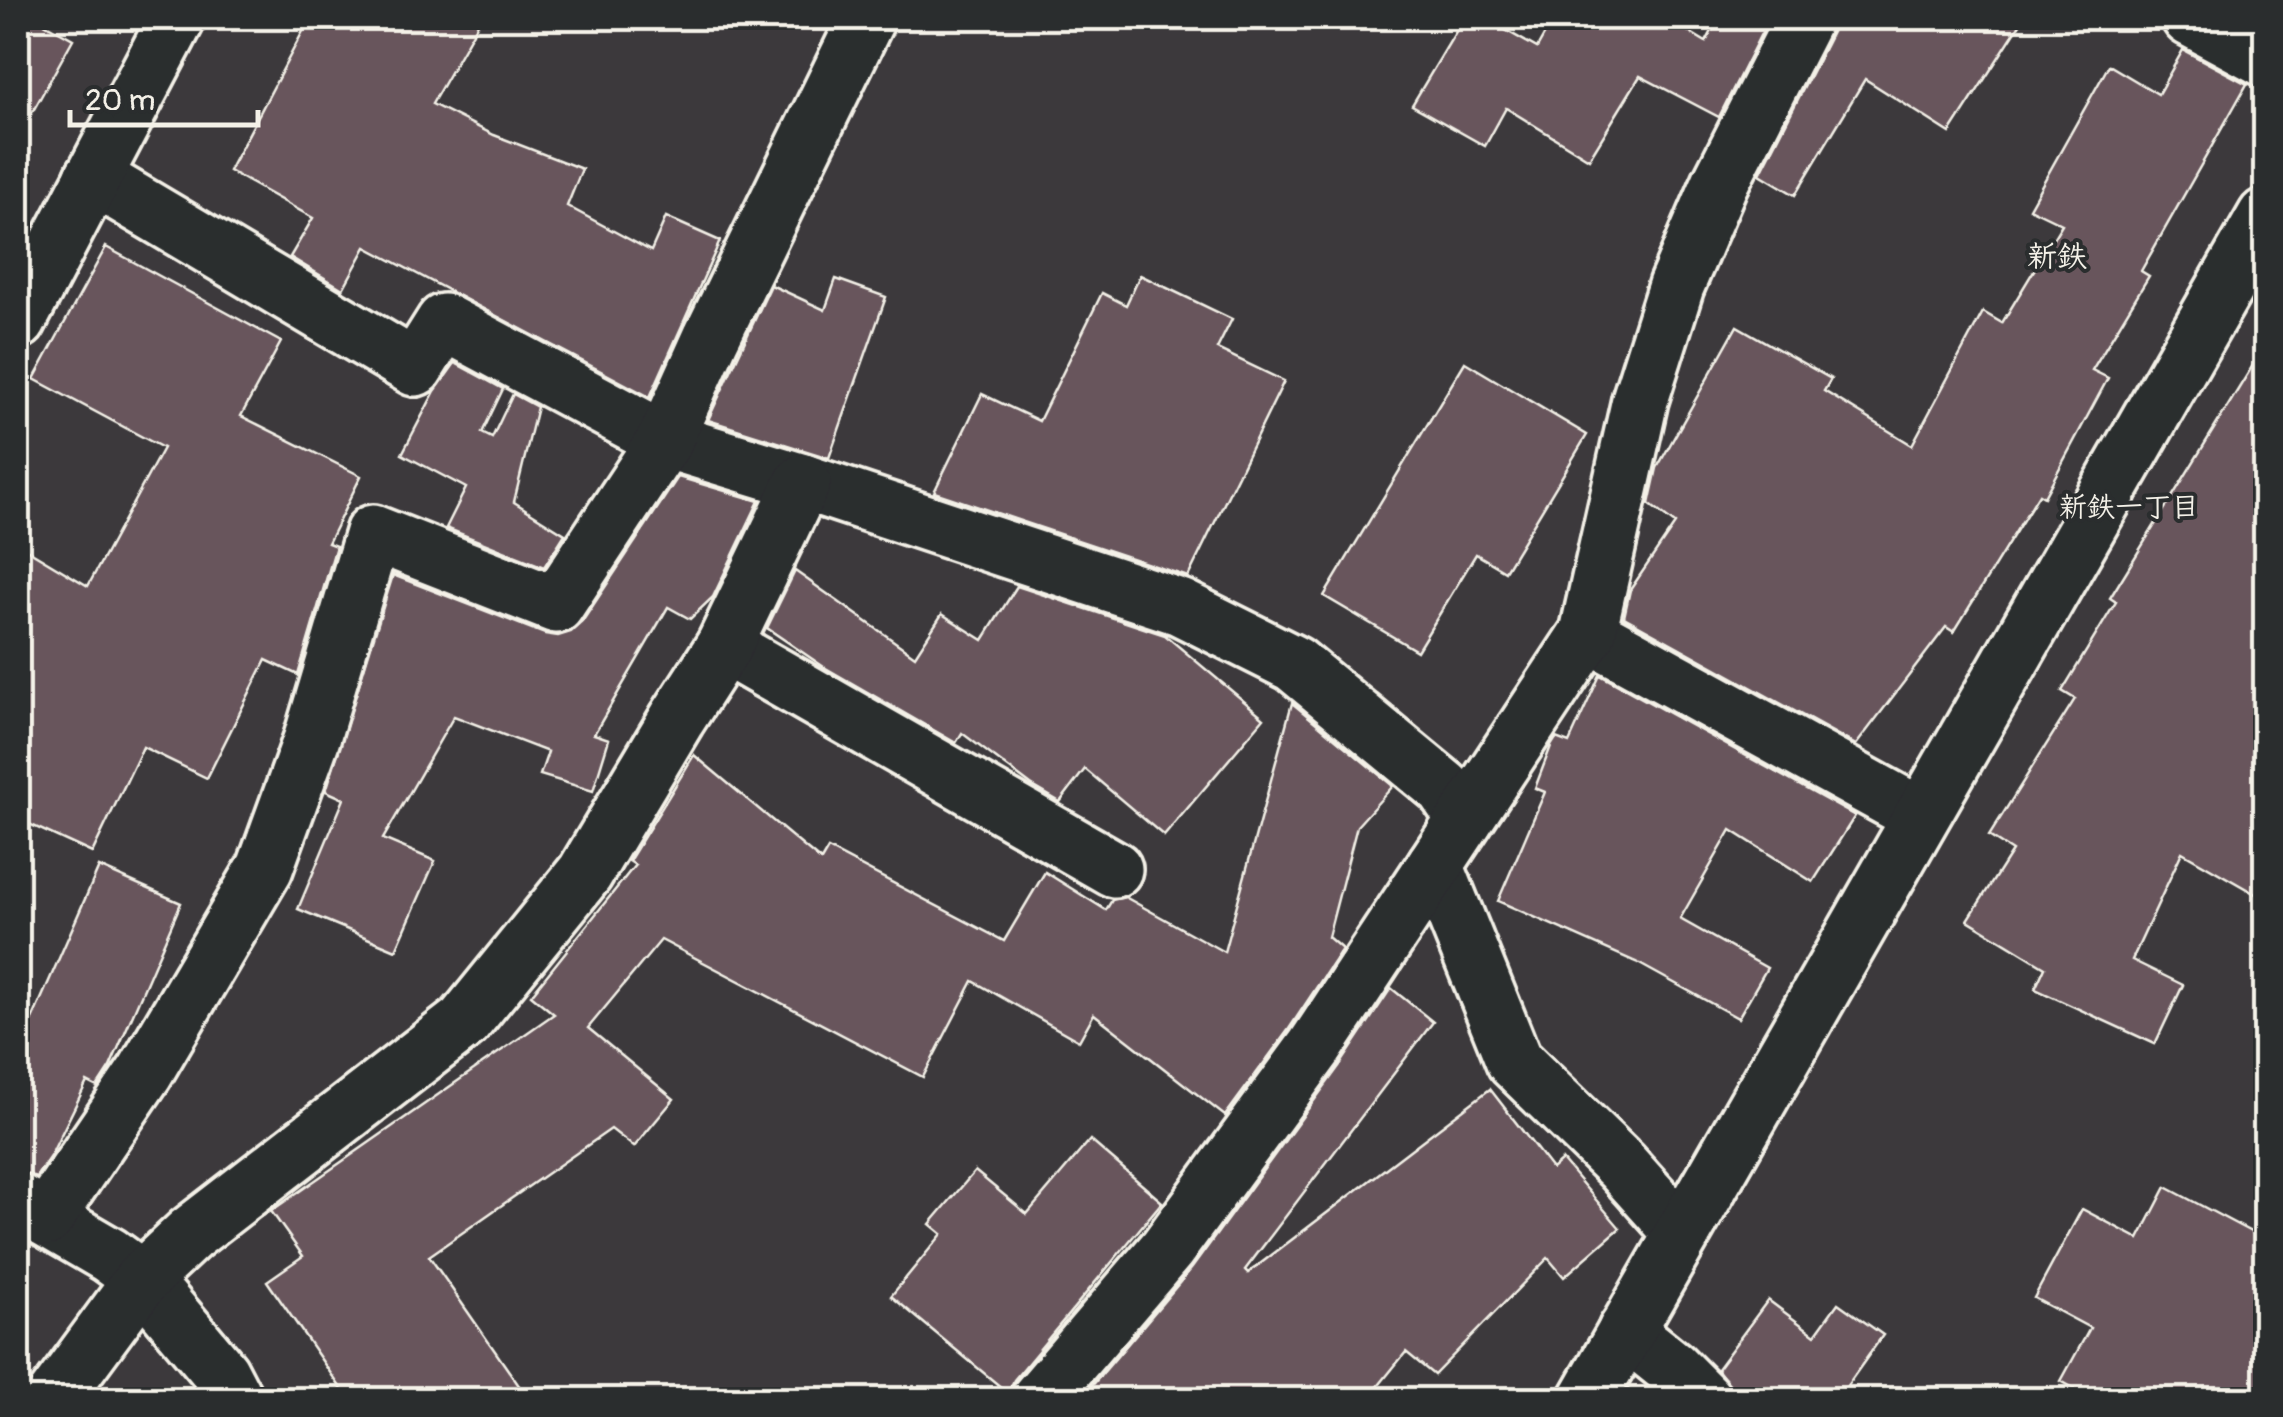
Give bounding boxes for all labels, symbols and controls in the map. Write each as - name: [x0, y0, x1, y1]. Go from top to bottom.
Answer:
- scale bar: [70, 65, 258, 127]
- text: 20 m: [85, 82, 155, 119]
- district label: 新鉄: [2027, 238, 2087, 275]
- district label: 新鉄一丁目: [2059, 490, 2199, 525]

